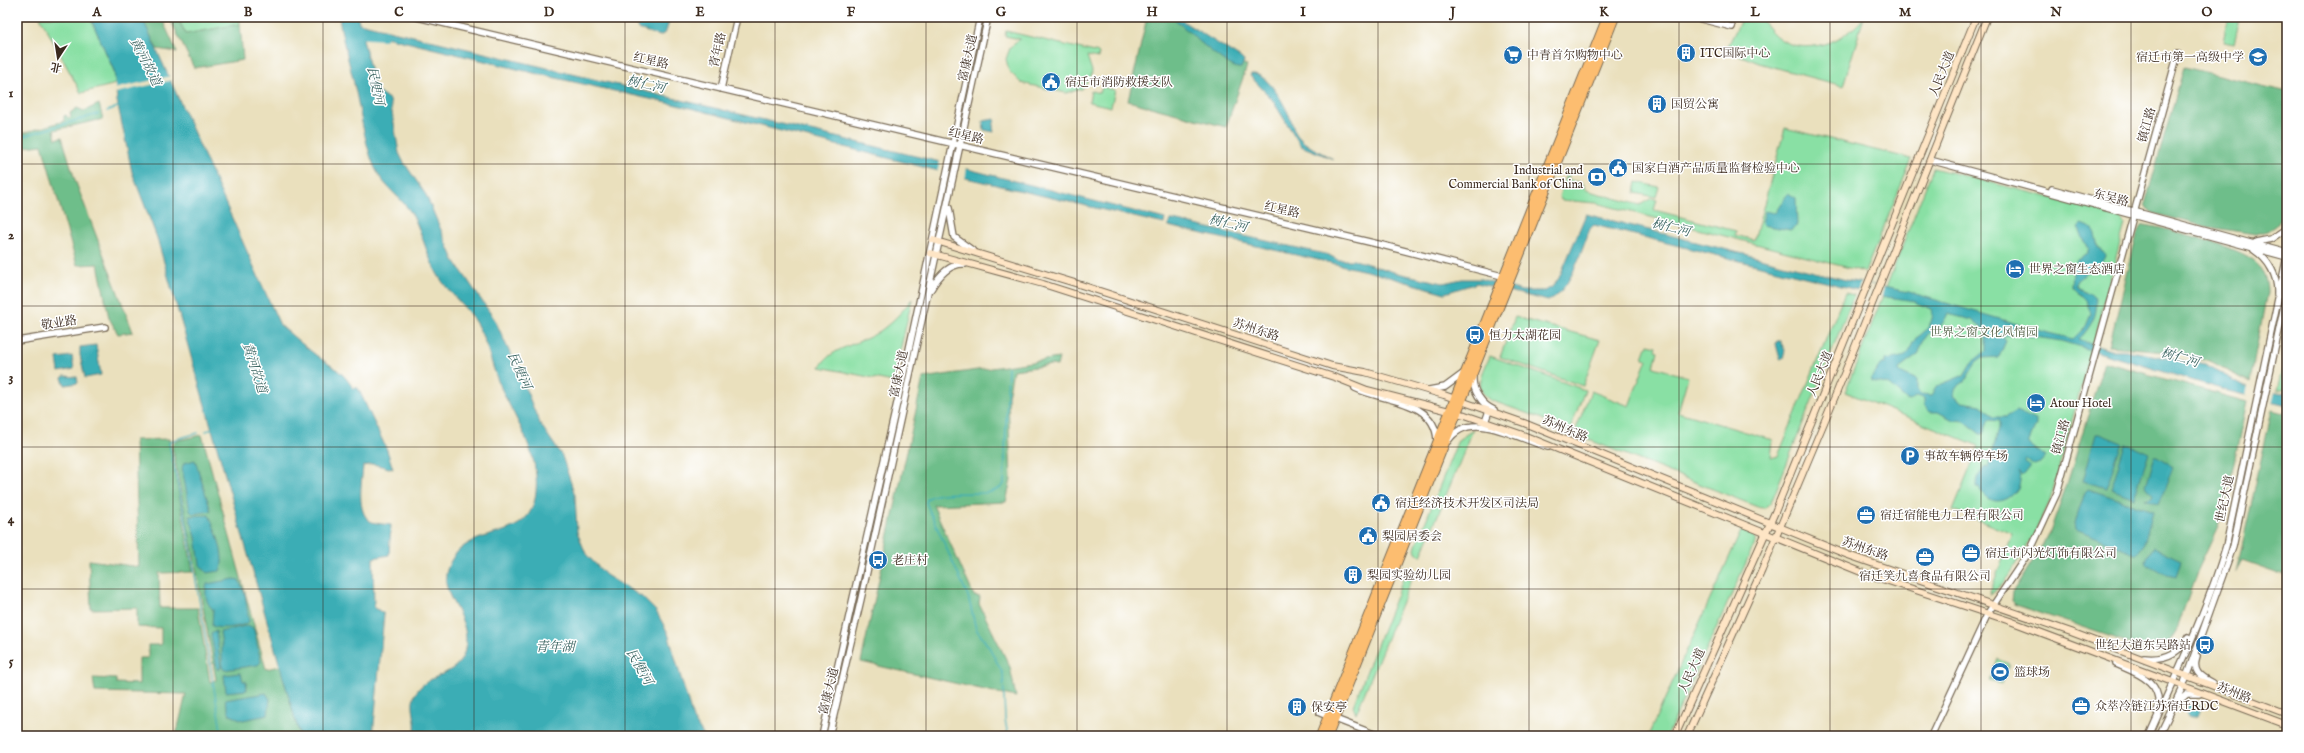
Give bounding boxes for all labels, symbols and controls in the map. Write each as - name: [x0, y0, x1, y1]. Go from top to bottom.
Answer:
- text: A: [92, 4, 103, 21]
- text: B: [244, 4, 253, 21]
- text: C: [394, 4, 404, 21]
- text: D: [544, 4, 555, 21]
- text: E: [695, 4, 705, 21]
- text: F: [847, 4, 856, 21]
- text: G: [996, 4, 1007, 21]
- text: H: [1146, 4, 1158, 21]
- text: I: [1300, 4, 1306, 21]
- text: J: [1448, 4, 1456, 21]
- text: K: [1599, 4, 1609, 21]
- text: L: [1749, 4, 1760, 21]
- text: M: [1899, 4, 1912, 21]
- text: N: [2049, 4, 2062, 21]
- text: O: [2202, 4, 2213, 21]
- street label: 青年路: [707, 31, 729, 69]
- street label: 富康大道: [955, 33, 981, 83]
- water label: 黄河故道: [126, 35, 165, 91]
- north arrow: [38, 38, 78, 78]
- building icon: ITC国际中心: [1675, 42, 1697, 64]
- supermarket icon: 中青首尔购物中心: [1502, 44, 1524, 66]
- place label: ITC国际中心: [1700, 46, 1770, 61]
- school or university icon: 宿迁市第一高级中学: [2247, 46, 2269, 68]
- place label: 中青首尔购物中心: [1527, 48, 1623, 63]
- street label: 人民大道: [1926, 49, 1958, 99]
- street label: 红星路: [632, 50, 670, 72]
- place label: 宿迁市第一高级中学: [2136, 50, 2244, 65]
- text: 北: [49, 59, 63, 75]
- water label: 民便河: [363, 65, 388, 109]
- public building icon: 宿迁市消防救援支队: [1040, 71, 1062, 93]
- water label: 树仁河: [625, 72, 669, 98]
- place label: 宿迁市消防救援支队: [1065, 75, 1173, 90]
- text: 1: [9, 85, 14, 102]
- building icon: 国贸公寓: [1646, 93, 1668, 115]
- place label: 国贸公寓: [1671, 97, 1719, 112]
- street label: 镇江路: [2135, 106, 2159, 144]
- street label: 红星路: [947, 124, 985, 148]
- public building icon: 国家白酒产品质量监督检验中心: [1607, 157, 1629, 179]
- place label: 国家白酒产品质量监督检验中心: [1632, 161, 1800, 176]
- place label: Industrial and Commercial Bank of China: [1448, 163, 1584, 192]
- bank icon: Industrial and Commercial Bank of China: [1586, 166, 1608, 188]
- street label: 东吴路: [2092, 186, 2130, 210]
- street label: 红星路: [1263, 199, 1301, 221]
- water label: 树仁河: [1207, 211, 1251, 237]
- water label: 树仁河: [1650, 215, 1694, 241]
- text: 2: [8, 227, 14, 244]
- hotel icon: 世界之窗生态酒店: [2004, 258, 2026, 280]
- place label: 世界之窗生态酒店: [2029, 262, 2125, 277]
- street label: 敬业路: [40, 313, 78, 333]
- street label: 苏州东路: [1231, 315, 1281, 345]
- bus stop icon: 恒力太湖花园: [1464, 324, 1486, 346]
- park label: 世界之窗文化风情园: [1930, 325, 2038, 340]
- place label: 恒力太湖花园: [1489, 328, 1561, 343]
- water label: 黄河故道: [238, 341, 271, 397]
- water label: 树仁河: [2159, 344, 2203, 372]
- street label: 富康大道: [887, 349, 911, 399]
- street label: 人民大道: [1804, 349, 1836, 399]
- water label: 民便河: [503, 350, 536, 394]
- text: 3: [9, 369, 14, 386]
- hotel icon: Atour Hotel: [2025, 392, 2047, 414]
- place label: Atour Hotel: [2049, 396, 2112, 411]
- street label: 苏州东路: [1540, 413, 1590, 445]
- street label: 镇江路: [2049, 418, 2073, 456]
- parking icon: 事故车辆停车场: [1899, 445, 1921, 467]
- place label: 事故车辆停车场: [1924, 449, 2008, 464]
- street label: 世纪大道: [2213, 474, 2237, 524]
- public building icon: 宿迁经济技术开发区司法局: [1370, 492, 1392, 514]
- place label: 宿迁经济技术开发区司法局: [1395, 496, 1539, 511]
- office icon: 宿迁宿能电力工程有限公司: [1855, 504, 1877, 526]
- place label: 宿迁宿能电力工程有限公司: [1880, 508, 2024, 523]
- text: 4: [8, 511, 15, 528]
- public building icon: 梨园居委会: [1357, 525, 1379, 547]
- place label: 梨园居委会: [1382, 529, 1442, 544]
- street label: 苏州东路: [1840, 534, 1890, 564]
- office icon: 宿迁市闪光灯饰有限公司: [1960, 542, 1982, 564]
- office icon: 宿迁笑九喜食品有限公司: [1914, 546, 1936, 568]
- place label: 宿迁市闪光灯饰有限公司: [1985, 546, 2117, 561]
- bus stop icon: 老庄村: [867, 549, 889, 571]
- place label: 老庄村: [892, 553, 928, 568]
- building icon: 梨园实验幼儿园: [1342, 564, 1364, 586]
- place label: 梨园实验幼儿园: [1367, 568, 1451, 583]
- place label: 宿迁笑九喜食品有限公司: [1859, 569, 1991, 584]
- bus stop icon: 世纪大道东吴路站: [2194, 634, 2216, 656]
- place label: 世纪大道东吴路站: [2095, 638, 2191, 653]
- water label: 青年湖: [535, 639, 576, 656]
- water label: 民便河: [622, 646, 657, 690]
- street label: 人民大道: [1675, 646, 1709, 696]
- text: 5: [9, 653, 14, 670]
- sports icon: 篮球场: [1989, 661, 2011, 683]
- place label: 篮球场: [2014, 665, 2050, 680]
- street label: 富康大道: [816, 666, 842, 716]
- street label: 苏州路: [2215, 680, 2253, 706]
- office icon: 众萃冷链江苏宿迁RDC: [2070, 695, 2092, 717]
- building icon: 保安亭: [1286, 696, 1308, 718]
- place label: 众萃冷链江苏宿迁RDC: [2095, 699, 2219, 714]
- place label: 保安亭: [1311, 700, 1347, 715]

